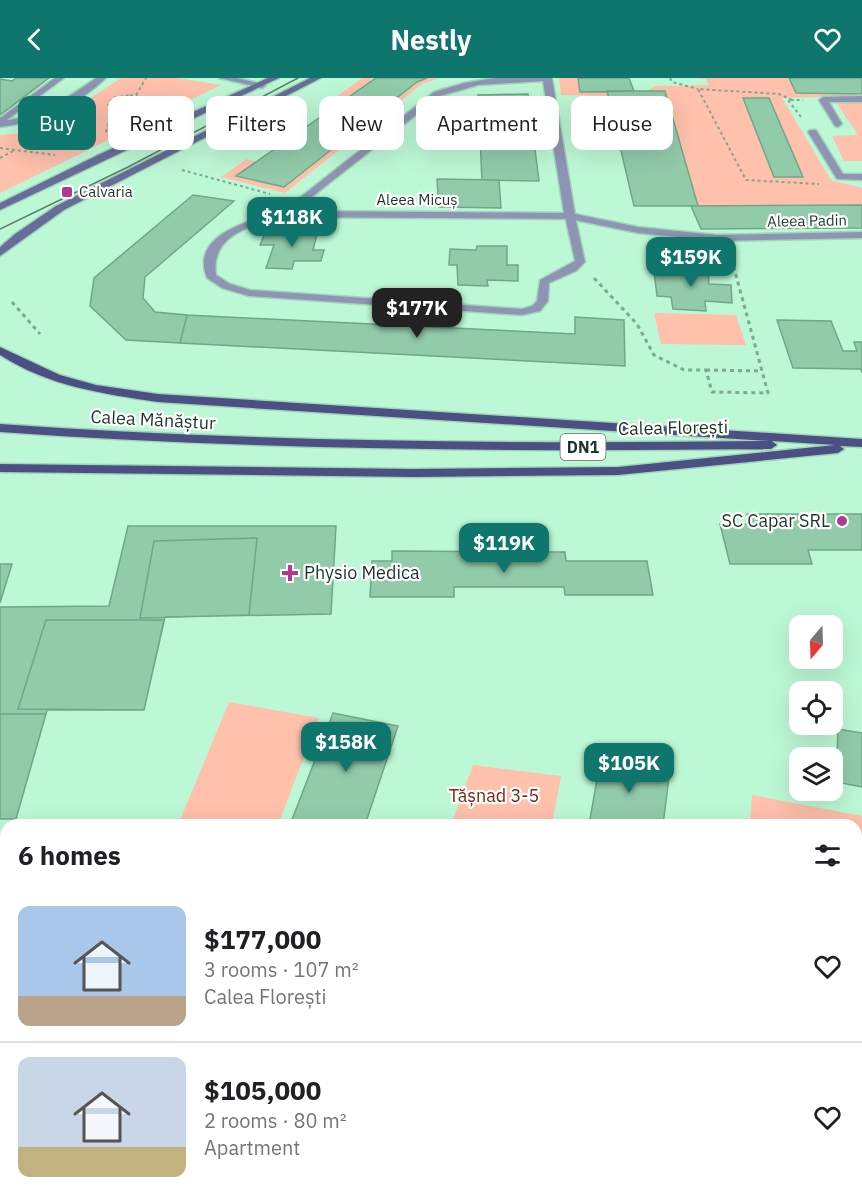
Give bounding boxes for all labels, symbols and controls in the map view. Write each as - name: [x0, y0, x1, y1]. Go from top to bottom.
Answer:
- text: Nestly: [391, 22, 471, 57]
- icon: back: [18, 23, 51, 56]
- icon: heart: [811, 23, 844, 56]
- chip: Buy: [18, 96, 96, 150]
- chip: Rent: [108, 96, 194, 150]
- chip: Filters: [206, 96, 307, 150]
- chip: New: [319, 96, 404, 150]
- chip: Apartment: [416, 96, 559, 150]
- chip: House: [571, 96, 673, 150]
- place label: Calvaria: [79, 182, 133, 201]
- marker: Calvaria: [60, 185, 74, 199]
- street label: Aleea Micuș: [376, 190, 458, 209]
- pin: $118K: [250, 197, 334, 248]
- text: $118K: [261, 203, 323, 230]
- street label: Aleea Padin: [767, 210, 847, 231]
- pin: $159K: [649, 237, 733, 288]
- text: $159K: [660, 243, 722, 270]
- pin: $177K: [375, 288, 459, 339]
- text: $177K: [386, 294, 448, 321]
- street label: Calea Mănăștur: [90, 405, 217, 434]
- street label: Calea Florești: [618, 415, 728, 440]
- road number: DN1: [560, 434, 606, 460]
- place label: SC Capar SRL: [721, 509, 830, 532]
- marker: SC Capar SRL: [835, 514, 849, 528]
- pin: $119K: [462, 523, 546, 574]
- text: $119K: [473, 529, 535, 556]
- place label: Physio Medica: [304, 561, 420, 584]
- marker: Physio Medica: [281, 564, 299, 582]
- north arrow: [789, 615, 843, 669]
- map controls: [789, 615, 843, 801]
- button: locate: [789, 681, 843, 735]
- pin: $158K: [304, 722, 388, 773]
- text: $158K: [315, 728, 377, 755]
- pin: $105K: [587, 743, 671, 794]
- button: layers: [789, 747, 843, 801]
- text: $105K: [598, 749, 660, 776]
- park label: Tășnad 3-5: [449, 784, 539, 807]
- text: 6 homes: [18, 838, 121, 872]
- icon: filters: [811, 839, 844, 872]
- text: $177,000: [204, 922, 321, 956]
- icon: home: [66, 930, 138, 1002]
- icon: heart: [811, 950, 844, 983]
- text: 3 rooms · 107 m²: [204, 956, 359, 983]
- text: Calea Florești: [204, 983, 327, 1010]
- text: $105,000: [204, 1073, 321, 1107]
- icon: home: [66, 1081, 138, 1153]
- icon: heart: [811, 1101, 844, 1134]
- text: 2 rooms · 80 m²: [204, 1107, 347, 1134]
- text: Apartment: [204, 1134, 300, 1161]

